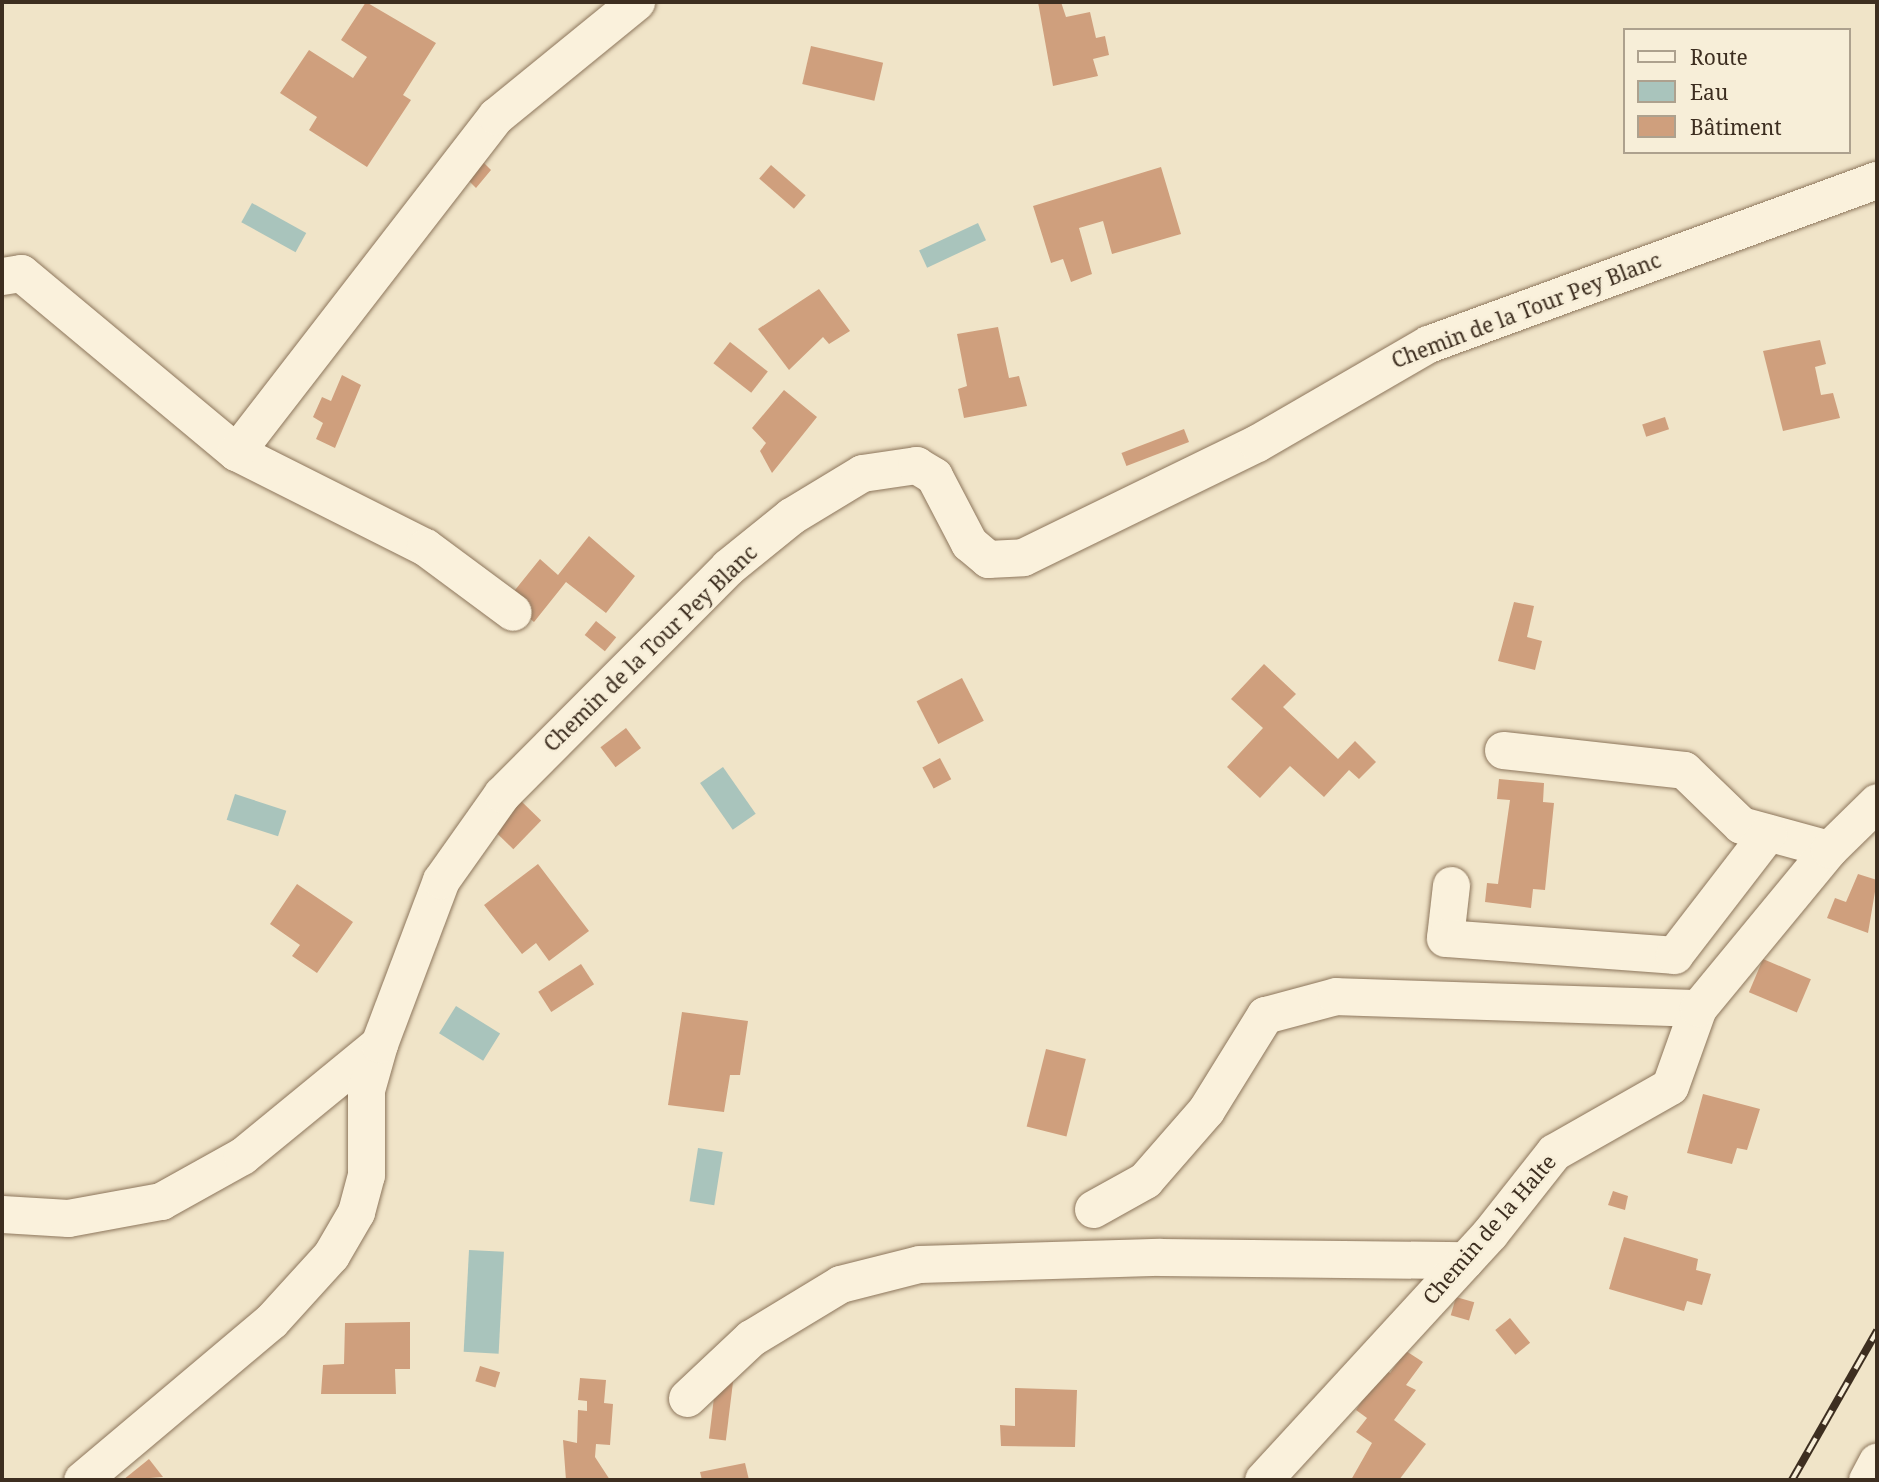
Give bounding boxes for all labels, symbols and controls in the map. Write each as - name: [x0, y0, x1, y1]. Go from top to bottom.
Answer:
- legend: [1624, 28, 1851, 154]
- text: Route: [1690, 43, 1748, 71]
- text: Eau: [1690, 78, 1728, 106]
- text: Bâtiment: [1690, 113, 1782, 141]
- street label: Chemin de la Tour Pey Blanc: [1388, 247, 1664, 373]
- street label: Chemin de la Tour Pey Blanc: [538, 540, 762, 756]
- street label: Chemin de la Halte: [1417, 1149, 1561, 1309]

